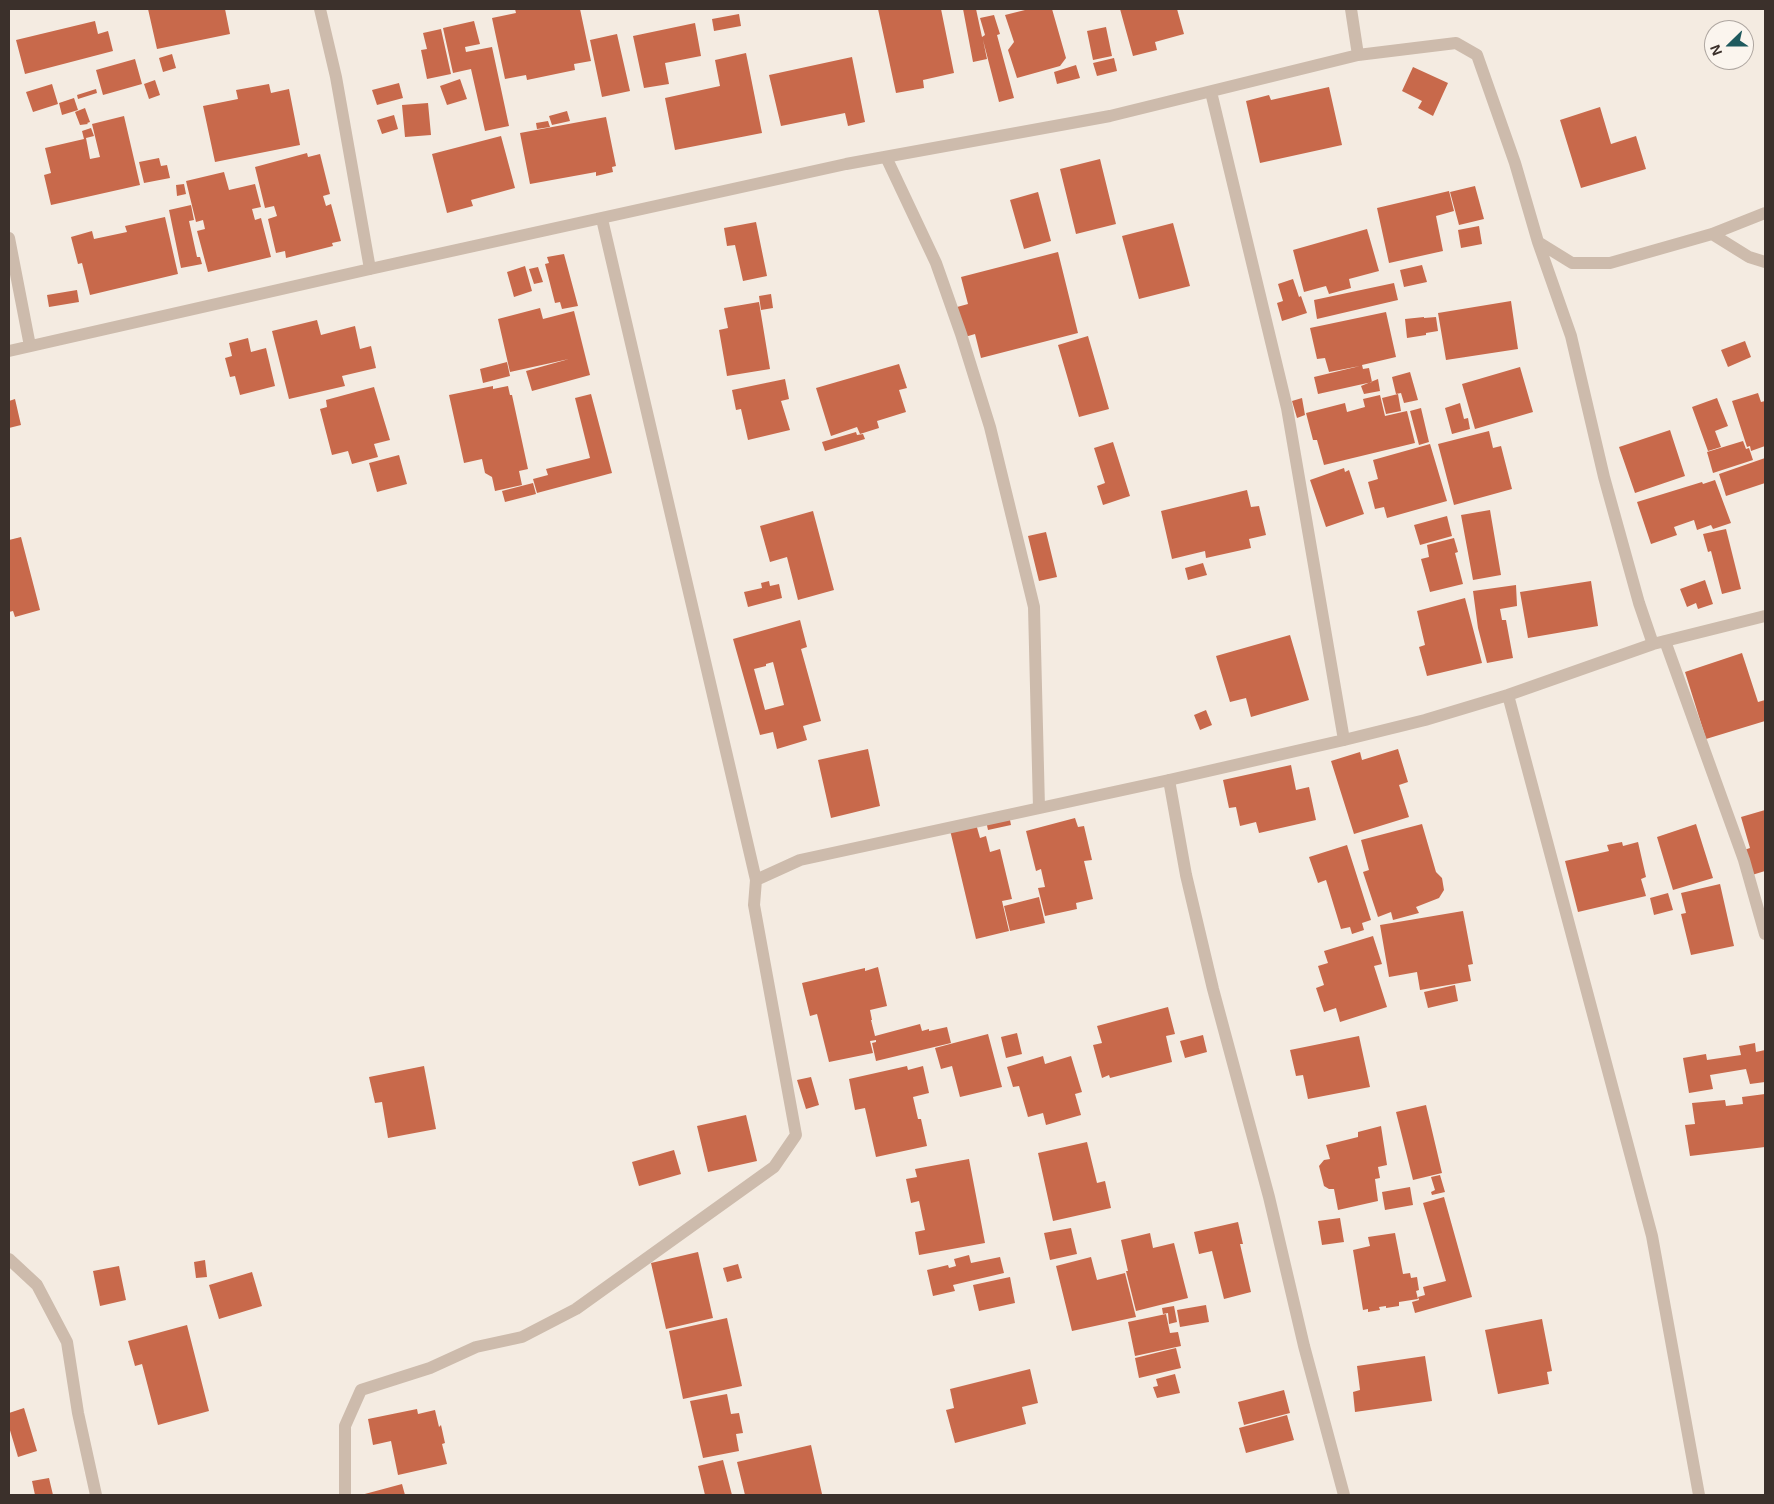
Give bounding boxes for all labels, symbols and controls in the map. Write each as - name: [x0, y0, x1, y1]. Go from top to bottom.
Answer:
- north arrow: [1704, 20, 1754, 70]
- text: N: [1707, 43, 1725, 58]

